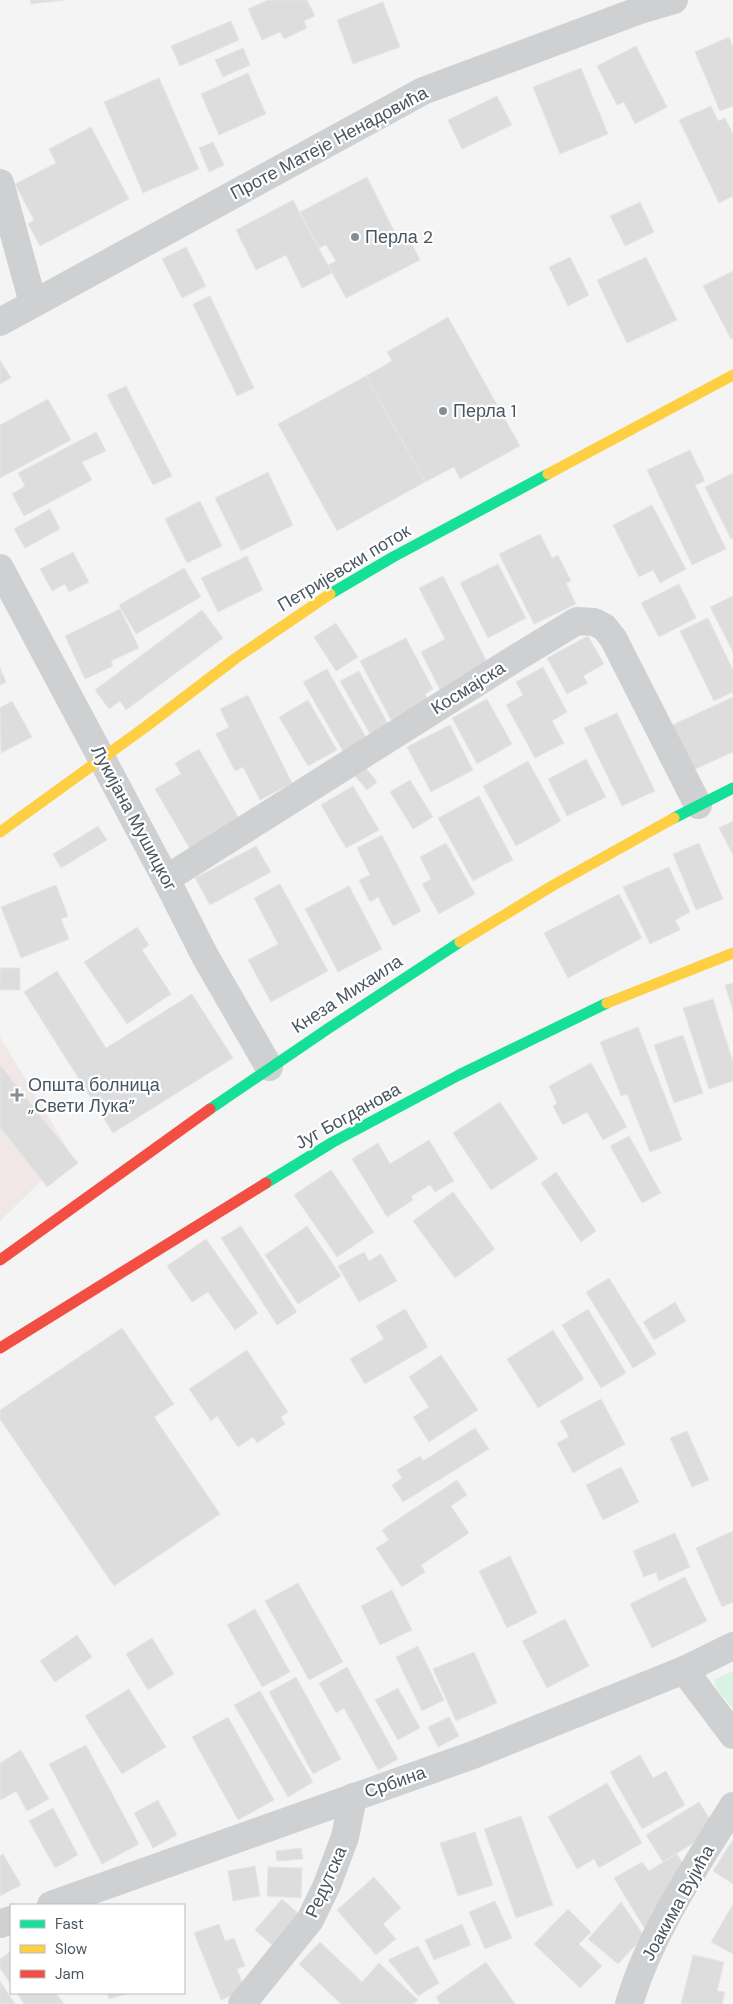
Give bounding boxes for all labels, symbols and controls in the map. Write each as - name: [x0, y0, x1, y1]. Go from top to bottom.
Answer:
- street label: Проте Матеје Ненадовића: [226, 80, 433, 205]
- place label: Перла 2: [365, 225, 433, 249]
- marker: Перла 2: [349, 231, 361, 243]
- place label: Перла 1: [453, 399, 516, 423]
- marker: Перла 1: [437, 405, 449, 417]
- street label: Петријевски поток: [273, 519, 415, 617]
- street label: Космајска: [426, 655, 510, 720]
- street label: Лукијана Мушицког: [86, 741, 183, 895]
- street label: Кнеза Михаила: [287, 949, 408, 1039]
- place label: Општа болница „Свети Лука”: [28, 1073, 161, 1118]
- street label: Југ Богданова: [291, 1077, 406, 1155]
- marker: Општа болница „Свети Лука”: [10, 1088, 24, 1102]
- street label: Србина: [361, 1760, 430, 1804]
- street label: Јоакима Вујића: [636, 1840, 720, 1965]
- street label: Редутска: [300, 1842, 353, 1921]
- legend: [10, 1904, 185, 1994]
- text: Fast: [55, 1914, 84, 1934]
- text: Slow: [55, 1939, 88, 1959]
- text: Jam: [55, 1964, 84, 1984]

